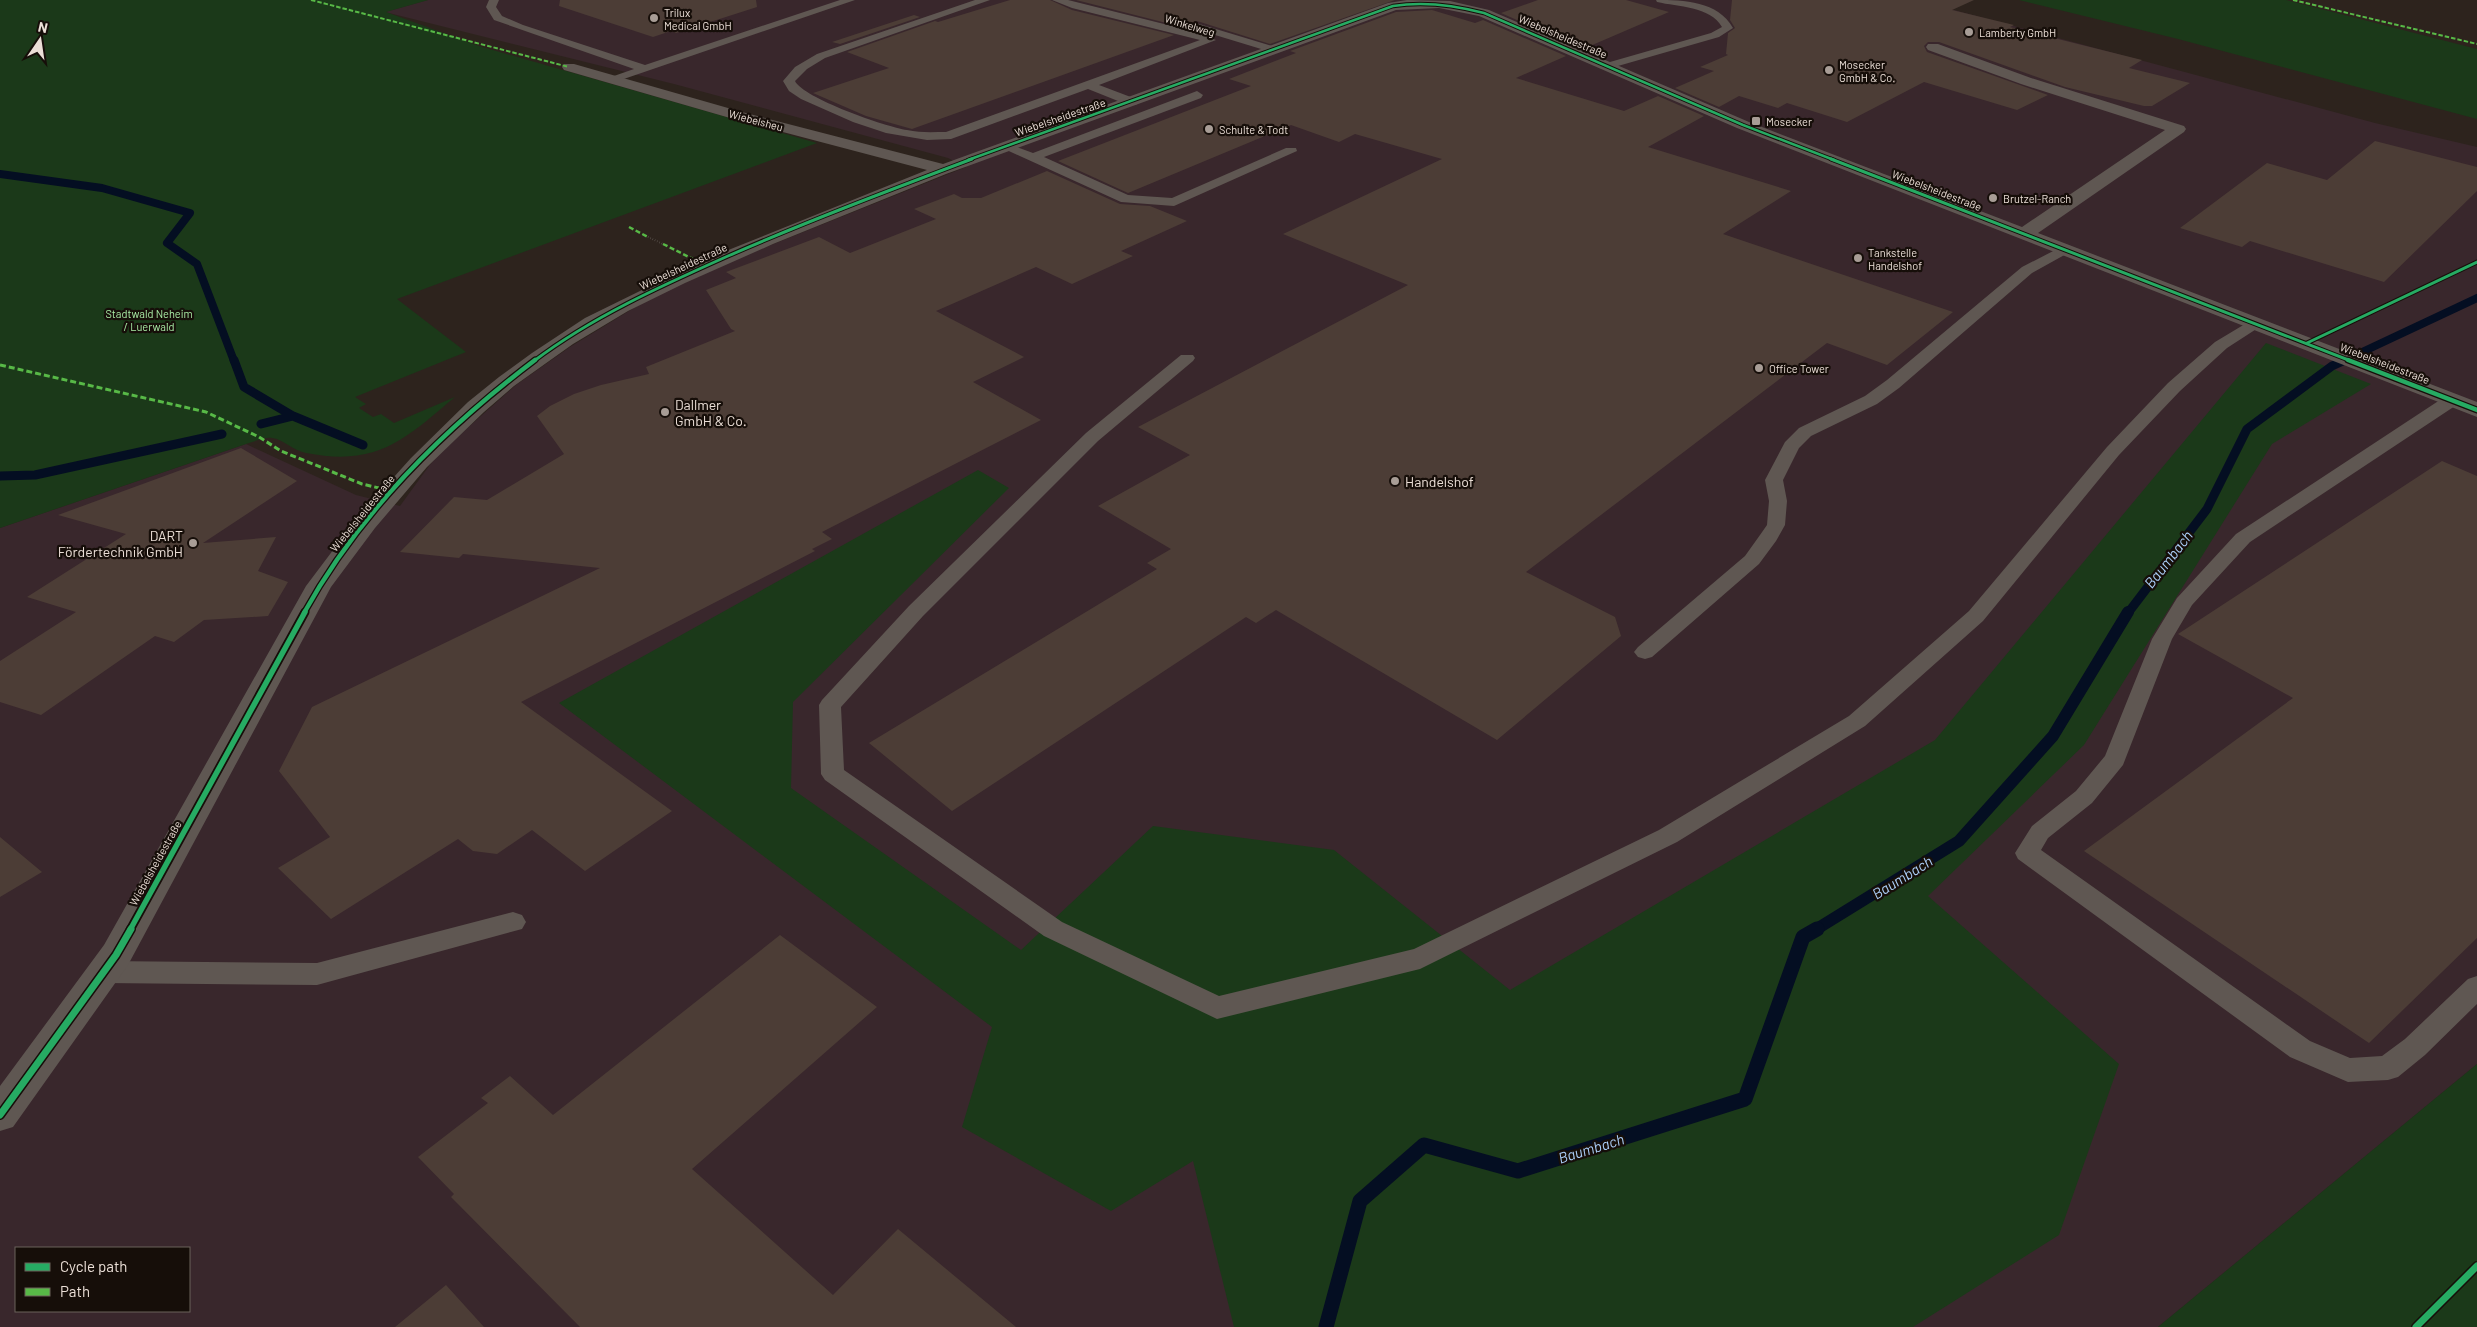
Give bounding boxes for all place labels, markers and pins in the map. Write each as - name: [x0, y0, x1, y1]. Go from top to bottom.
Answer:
- place label: Trilux Medical GmbH: [664, 6, 732, 32]
- marker: Trilux Medical GmbH: [648, 12, 660, 24]
- marker: Lamberty GmbH: [1963, 26, 1975, 38]
- place label: Lamberty GmbH: [1979, 26, 2056, 39]
- place label: Mosecker GmbH & Co.: [1839, 58, 1895, 84]
- marker: Mosecker GmbH & Co.: [1823, 64, 1835, 76]
- marker: Mosecker: [1750, 115, 1762, 127]
- place label: Mosecker: [1766, 115, 1812, 128]
- marker: Schulte & Todt: [1203, 123, 1215, 135]
- place label: Schulte & Todt: [1219, 123, 1288, 136]
- marker: Brutzel-Ranch: [1987, 192, 1999, 204]
- place label: Brutzel-Ranch: [2003, 192, 2071, 205]
- place label: Tankstelle Handelshof: [1868, 246, 1922, 272]
- marker: Tankstelle Handelshof: [1852, 252, 1864, 264]
- marker: Office Tower: [1753, 362, 1765, 374]
- place label: Office Tower: [1769, 362, 1829, 375]
- place label: Dallmer GmbH & Co.: [675, 396, 747, 429]
- marker: Dallmer GmbH & Co.: [659, 406, 671, 418]
- place label: Handelshof: [1405, 473, 1474, 490]
- marker: Handelshof: [1389, 475, 1401, 487]
- place label: DART Fördertechnik GmbH: [58, 527, 183, 560]
- marker: DART Fördertechnik GmbH: [187, 537, 199, 549]

